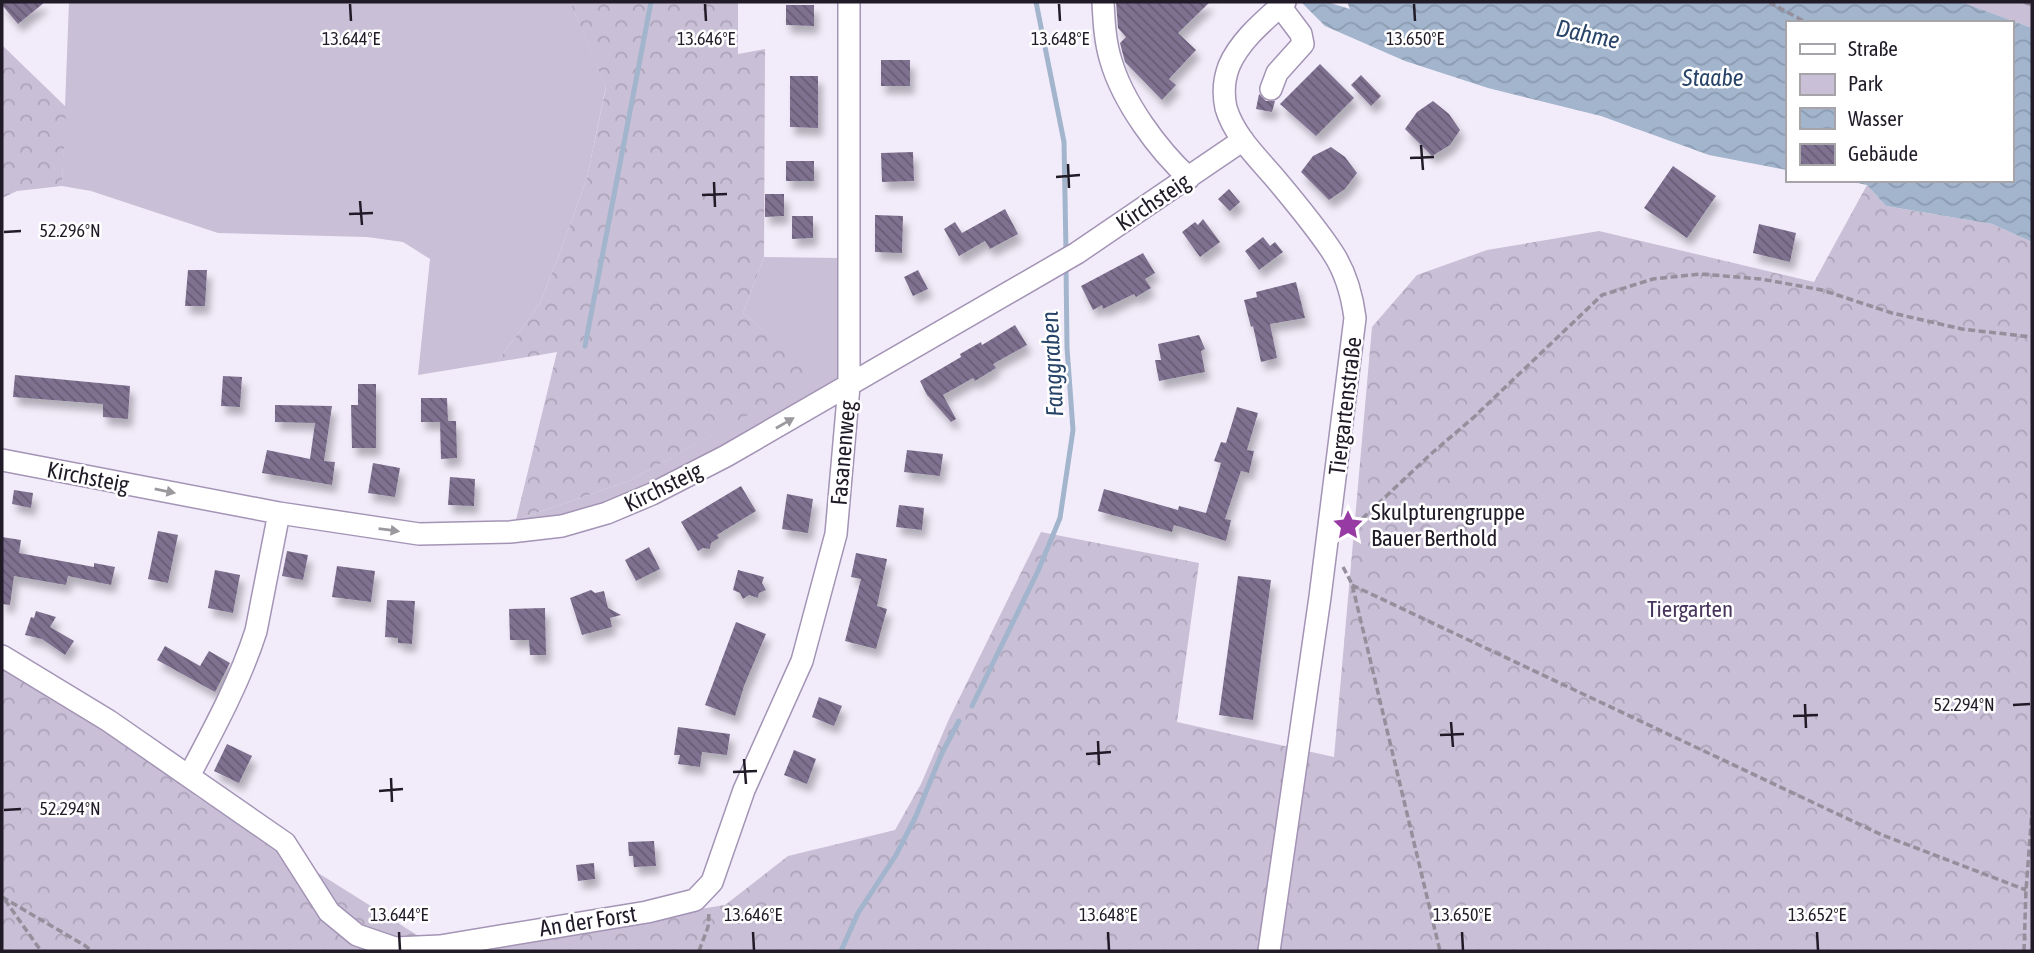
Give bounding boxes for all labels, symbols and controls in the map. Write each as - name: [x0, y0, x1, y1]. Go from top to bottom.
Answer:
- water label: Dahme: [1554, 14, 1622, 54]
- legend: [1786, 21, 2013, 182]
- text: 13.644°E: [322, 28, 380, 49]
- text: 13.646°E: [677, 28, 735, 49]
- text: 13.648°E: [1031, 28, 1089, 49]
- text: 13.650°E: [1386, 28, 1444, 49]
- text: Straße: [1848, 36, 1898, 60]
- water label: Staabe: [1681, 64, 1744, 91]
- text: Park: [1848, 71, 1883, 95]
- text: Wasser: [1848, 106, 1904, 130]
- text: Gebäude: [1848, 141, 1918, 165]
- street label: Kirchsteig: [1111, 168, 1195, 236]
- text: 52.296°N: [39, 220, 101, 241]
- water label: Fanggraben: [1036, 310, 1068, 417]
- street label: Tiergartenstraße: [1324, 335, 1366, 477]
- street label: Fasanenweg: [825, 400, 861, 506]
- one-way arrow: [775, 417, 795, 429]
- street label: Kirchsteig: [45, 456, 131, 498]
- street label: Kirchsteig: [620, 457, 706, 517]
- one-way arrow: [154, 486, 176, 497]
- place label: Skulpturengruppe Bauer Berthold: [1371, 499, 1525, 551]
- place icon: Skulpturengruppe Bauer Berthold: [1331, 508, 1365, 542]
- one-way arrow: [378, 525, 400, 536]
- park label: Tiergarten: [1647, 596, 1733, 622]
- text: 52.294°N: [1933, 694, 1995, 715]
- text: 52.294°N: [39, 798, 101, 819]
- street label: An der Forst: [538, 900, 638, 942]
- text: 13.644°E: [370, 904, 428, 925]
- text: 13.646°E: [724, 904, 782, 925]
- text: 13.648°E: [1079, 904, 1137, 925]
- text: 13.650°E: [1433, 904, 1491, 925]
- text: 13.652°E: [1788, 904, 1846, 925]

